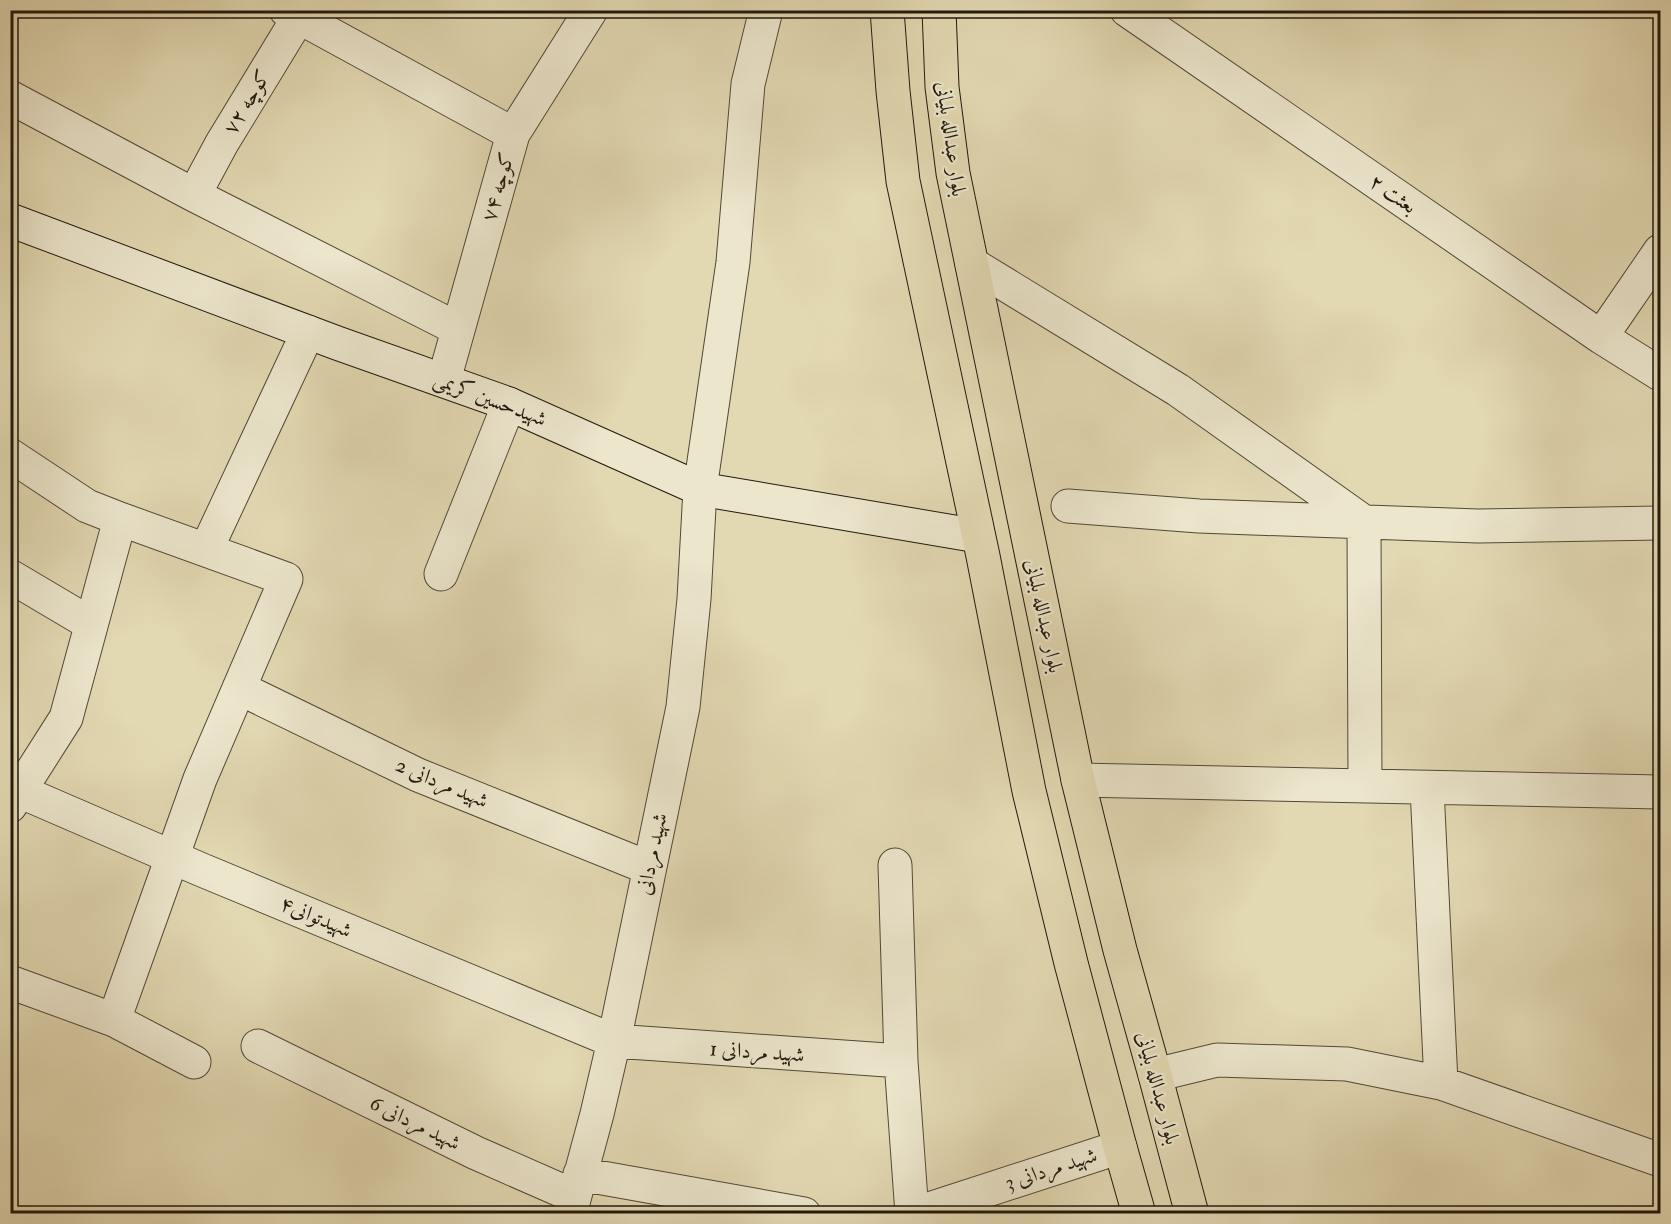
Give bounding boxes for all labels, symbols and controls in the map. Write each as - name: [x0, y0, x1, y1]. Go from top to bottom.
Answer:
- street label: کوچه ۷۲: [217, 65, 277, 139]
- street label: بلوار عبدالله بلیانی: [930, 80, 972, 198]
- street label: کوچه ۷۴: [475, 149, 521, 225]
- street label: بعثت ۲: [1364, 168, 1422, 220]
- street label: شهیدحسین کریمی: [430, 365, 550, 433]
- street label: بلوار عبدالله بلیانی: [1019, 556, 1069, 676]
- street label: شهید مردانی 2: [391, 751, 492, 815]
- street label: شهید مردانی: [630, 811, 675, 898]
- street label: شهیدتوانی۴: [276, 890, 356, 944]
- street label: بلوار عبدالله بلیانی: [1130, 1028, 1186, 1148]
- street label: شهید مردانی 1: [709, 1035, 805, 1070]
- street label: شهید مردانی 6: [365, 1089, 465, 1158]
- street label: شهید مردانی 3: [1001, 1141, 1101, 1198]

